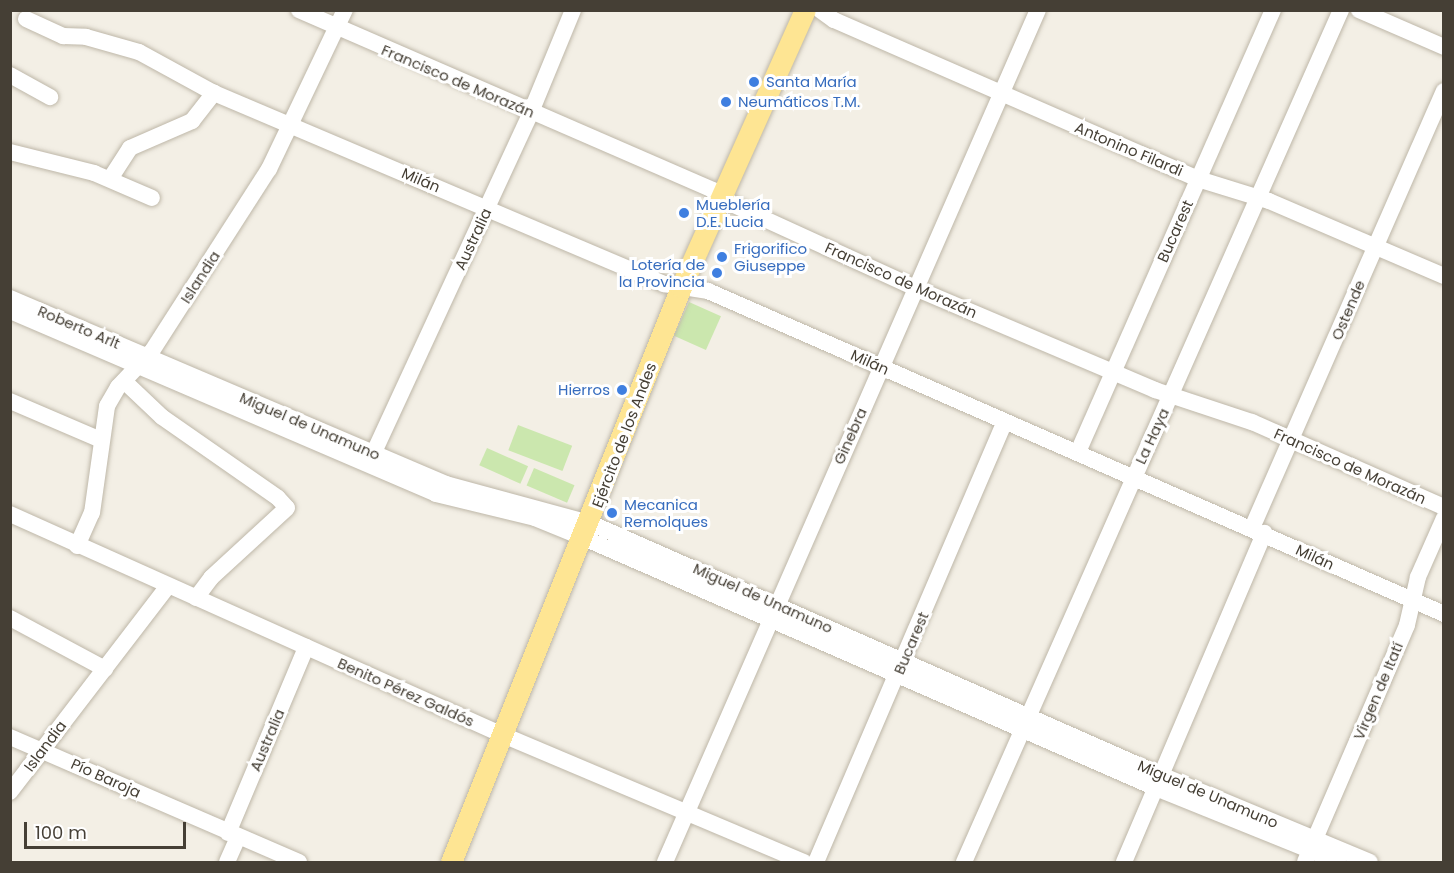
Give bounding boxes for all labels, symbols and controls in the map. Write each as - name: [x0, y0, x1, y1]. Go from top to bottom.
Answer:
- street label: Francisco de Morazán: [379, 41, 537, 121]
- place label: Santa María: [766, 73, 857, 91]
- marker: Santa María: [747, 75, 761, 89]
- place label: Neumáticos T.M.: [738, 93, 860, 111]
- marker: Neumáticos T.M.: [719, 95, 733, 109]
- street label: Antonino Filardi: [1072, 118, 1186, 180]
- street label: Milán: [399, 164, 443, 196]
- place label: Mueblería D.E. Lucia: [696, 195, 770, 230]
- street label: Bucarest: [1153, 197, 1197, 265]
- street label: Australia: [451, 205, 495, 273]
- marker: Mueblería D.E. Lucia: [677, 206, 691, 220]
- street label: Francisco de Morazán: [822, 238, 980, 322]
- place label: Frigorifico Giuseppe: [734, 239, 807, 274]
- street label: Islandia: [176, 247, 224, 307]
- marker: Frigorifico Giuseppe: [715, 250, 729, 264]
- place label: Lotería de la Provincia: [619, 255, 705, 290]
- marker: Lotería de la Provincia: [710, 266, 724, 280]
- street label: Ostende: [1327, 277, 1369, 343]
- street label: Roberto Arlt: [35, 302, 123, 352]
- street label: Milán: [848, 346, 892, 378]
- street label: Ejército de los Andes: [588, 360, 660, 510]
- place label: Hierros: [558, 381, 610, 399]
- marker: Hierros: [615, 383, 629, 397]
- street label: Miguel de Unamuno: [237, 388, 383, 464]
- street label: Ginebra: [830, 405, 870, 467]
- street label: La Haya: [1131, 405, 1173, 467]
- street label: Francisco de Morazán: [1271, 424, 1429, 508]
- place label: Mecanica Remolques: [624, 495, 708, 530]
- marker: Mecanica Remolques: [605, 506, 619, 520]
- street label: Milán: [1293, 540, 1337, 574]
- street label: Miguel de Unamuno: [690, 559, 836, 637]
- street label: Bucarest: [890, 609, 932, 677]
- street label: Virgen de Itatí: [1349, 639, 1407, 743]
- street label: Benito Pérez Galdós: [335, 654, 477, 730]
- street label: Australia: [246, 706, 288, 774]
- street label: Islandia: [20, 717, 70, 775]
- street label: Pío Baroja: [68, 755, 144, 801]
- street label: Miguel de Unamuno: [1135, 756, 1281, 832]
- scale bar: [27, 810, 189, 848]
- text: 100 m: [35, 820, 87, 845]

